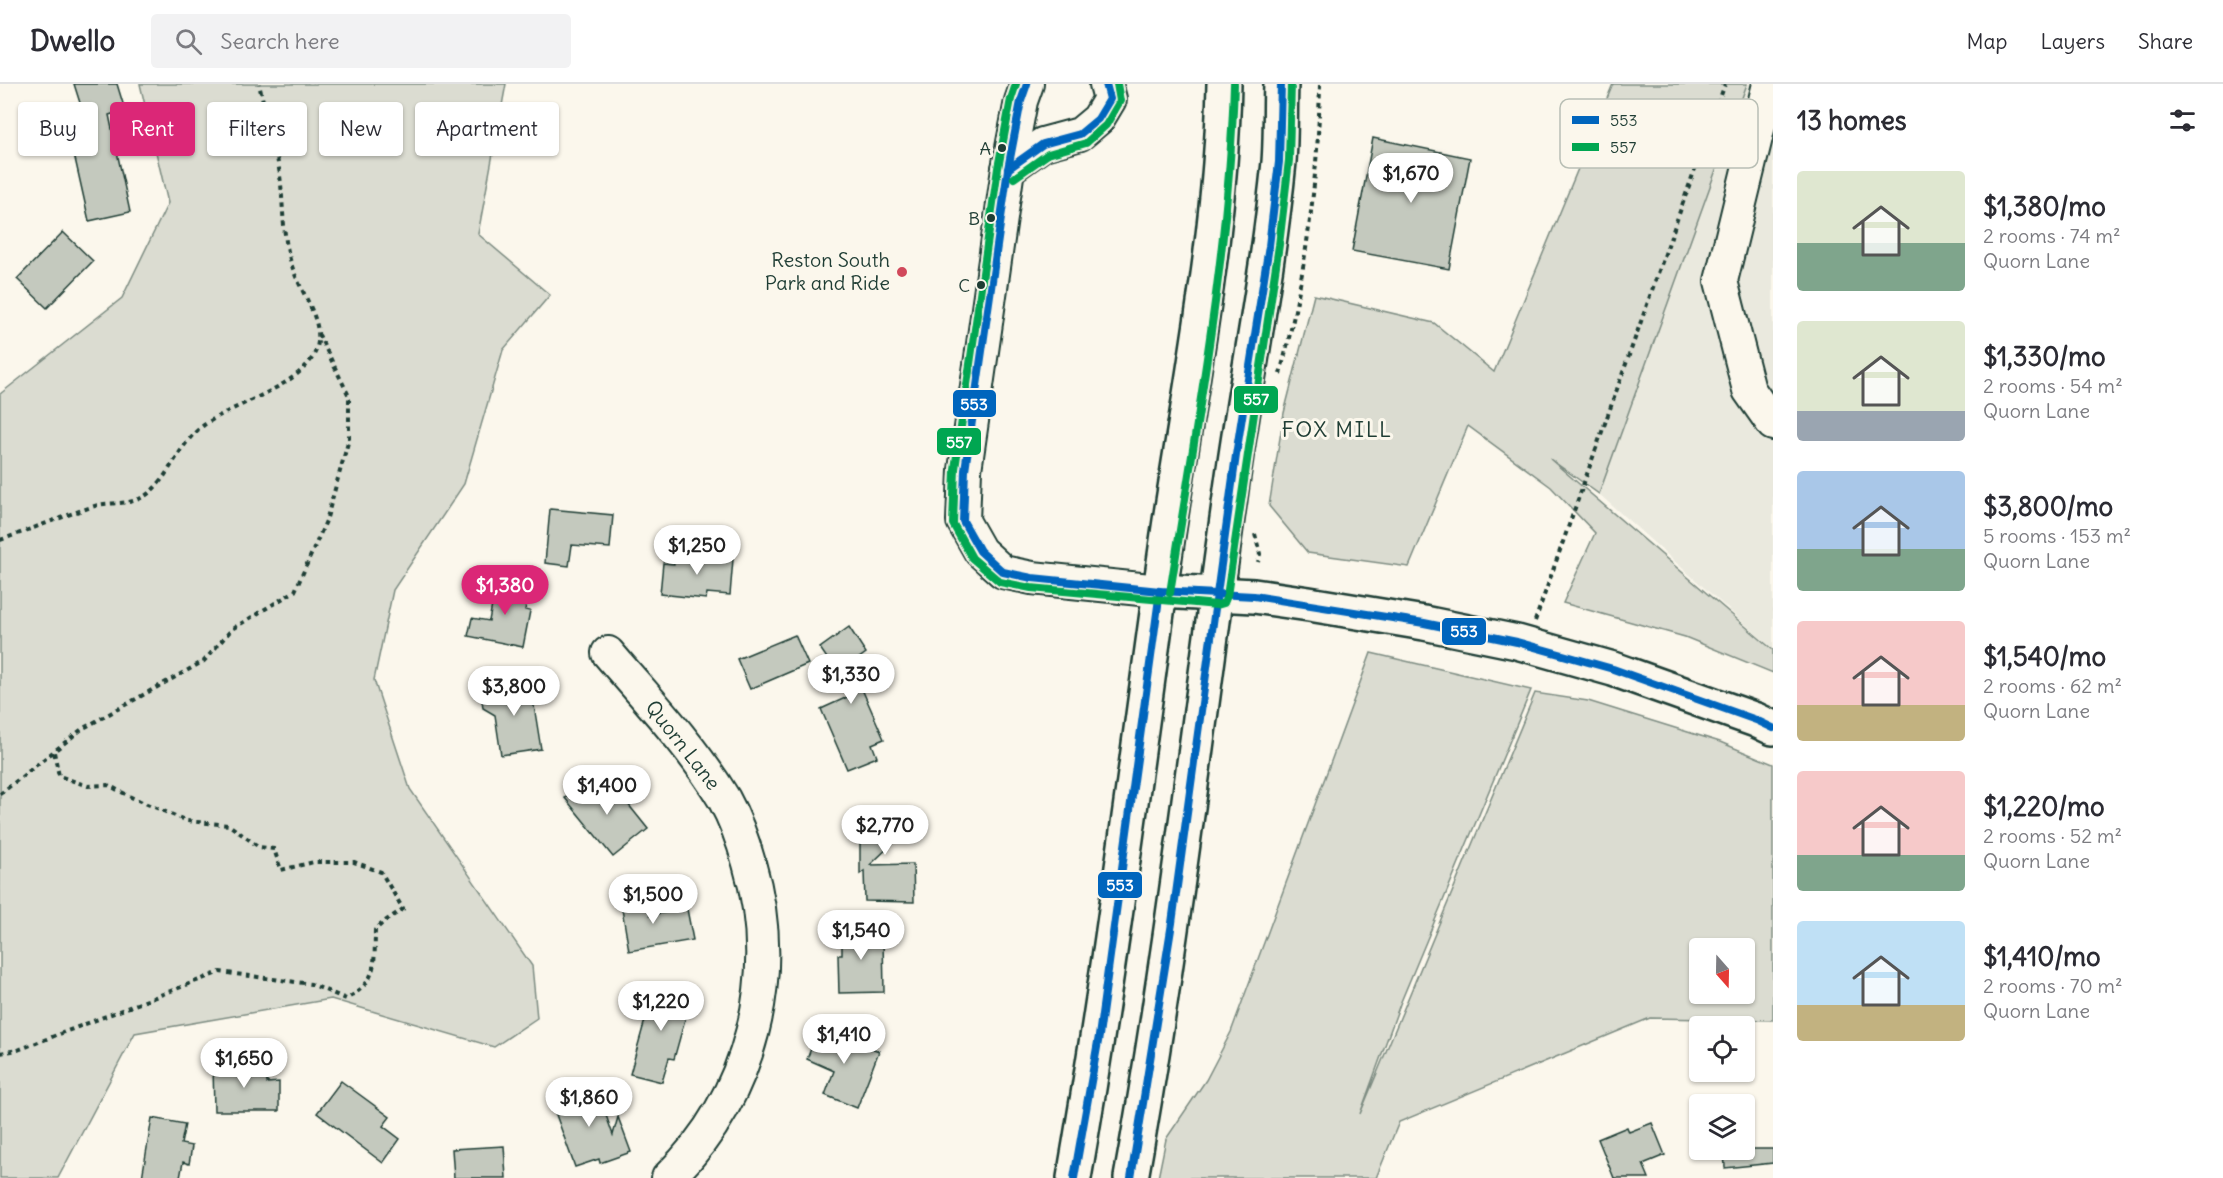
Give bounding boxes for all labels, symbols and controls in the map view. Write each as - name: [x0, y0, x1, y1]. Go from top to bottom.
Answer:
- search box: [151, 14, 571, 68]
- text: Dwello: [30, 23, 115, 59]
- icon: search: [172, 25, 205, 58]
- text: Search here: [220, 27, 340, 55]
- text: Map: [1967, 28, 2007, 55]
- text: Layers: [2040, 28, 2105, 55]
- text: Share: [2138, 28, 2193, 55]
- legend: [1560, 99, 1758, 168]
- chip: Buy: [18, 102, 98, 156]
- chip: Rent: [110, 102, 195, 156]
- chip: Filters: [207, 102, 307, 156]
- chip: New: [319, 102, 403, 156]
- chip: Apartment: [415, 102, 559, 156]
- text: 13 homes: [1797, 104, 1907, 137]
- icon: filters: [2166, 104, 2199, 137]
- text: 553: [1610, 110, 1638, 130]
- place label: A: [979, 137, 991, 160]
- text: 557: [1610, 137, 1636, 157]
- marker: A: [996, 142, 1008, 154]
- pin: $1,670: [1362, 153, 1460, 204]
- text: $1,670: [1382, 160, 1440, 185]
- text: $1,380/mo: [1983, 190, 2106, 223]
- icon: home: [1845, 195, 1917, 267]
- place label: B: [968, 207, 980, 230]
- marker: B: [985, 212, 997, 224]
- text: 2 rooms · 74 m²: [1983, 223, 2120, 248]
- place label: Reston South Park and Ride: [765, 247, 890, 295]
- text: Quorn Lane: [1983, 248, 2090, 273]
- marker: Reston South Park and Ride: [895, 265, 909, 279]
- place label: C: [958, 274, 970, 297]
- marker: C: [975, 279, 987, 291]
- text: $1,330/mo: [1983, 340, 2106, 373]
- icon: home: [1845, 345, 1917, 417]
- text: 2 rooms · 54 m²: [1983, 373, 2123, 398]
- line badge: 557: [1233, 385, 1279, 414]
- line badge: 553: [952, 389, 997, 418]
- text: 557: [1243, 389, 1269, 409]
- text: 553: [960, 394, 988, 414]
- text: Quorn Lane: [1983, 398, 2090, 423]
- district label: FOX MILL: [1281, 415, 1393, 443]
- line badge: 557: [936, 427, 982, 456]
- text: 557: [946, 432, 972, 452]
- text: $3,800/mo: [1983, 490, 2113, 523]
- icon: home: [1845, 495, 1917, 567]
- text: 5 rooms · 153 m²: [1983, 523, 2131, 548]
- pin: $1,250: [648, 525, 746, 576]
- text: $1,250: [668, 532, 726, 557]
- text: Quorn Lane: [1983, 548, 2090, 573]
- pin: $1,380: [456, 565, 554, 616]
- text: $1,380: [476, 572, 534, 597]
- line badge: 553: [1441, 617, 1487, 646]
- text: 553: [1450, 621, 1478, 641]
- text: $1,540/mo: [1983, 640, 2106, 673]
- icon: home: [1845, 645, 1917, 717]
- pin: $1,330: [802, 654, 900, 705]
- text: $1,330: [822, 661, 880, 686]
- pin: $3,800: [465, 666, 563, 717]
- text: $3,800: [482, 673, 546, 698]
- text: 2 rooms · 62 m²: [1983, 673, 2122, 698]
- street label: Quorn Lane: [641, 695, 726, 795]
- text: Quorn Lane: [1983, 698, 2090, 723]
- pin: $1,400: [558, 765, 656, 816]
- text: $1,400: [577, 772, 637, 797]
- text: $1,220/mo: [1983, 790, 2105, 823]
- icon: home: [1845, 795, 1917, 867]
- pin: $2,770: [836, 805, 934, 856]
- text: $2,770: [856, 812, 915, 837]
- text: 2 rooms · 52 m²: [1983, 823, 2122, 848]
- text: Quorn Lane: [1983, 848, 2090, 873]
- line badge: 553: [1097, 871, 1143, 899]
- pin: $1,500: [604, 874, 702, 925]
- text: 553: [1106, 875, 1134, 895]
- text: $1,500: [623, 881, 683, 906]
- pin: $1,540: [812, 910, 910, 961]
- text: $1,540: [831, 917, 891, 942]
- north arrow: [1689, 938, 1755, 1004]
- map controls: [1689, 938, 1755, 1160]
- text: $1,410/mo: [1983, 940, 2101, 973]
- icon: home: [1845, 945, 1917, 1017]
- text: 2 rooms · 70 m²: [1983, 973, 2123, 998]
- pin: $1,220: [612, 981, 710, 1032]
- text: $1,220: [632, 988, 690, 1013]
- text: Quorn Lane: [1983, 998, 2090, 1023]
- pin: $1,410: [795, 1014, 893, 1065]
- button: locate: [1689, 1016, 1755, 1082]
- text: $1,410: [817, 1021, 871, 1046]
- pin: $1,650: [195, 1038, 293, 1089]
- text: $1,650: [214, 1045, 274, 1070]
- pin: $1,860: [540, 1077, 638, 1128]
- text: $1,860: [559, 1084, 619, 1109]
- button: layers: [1689, 1094, 1755, 1160]

